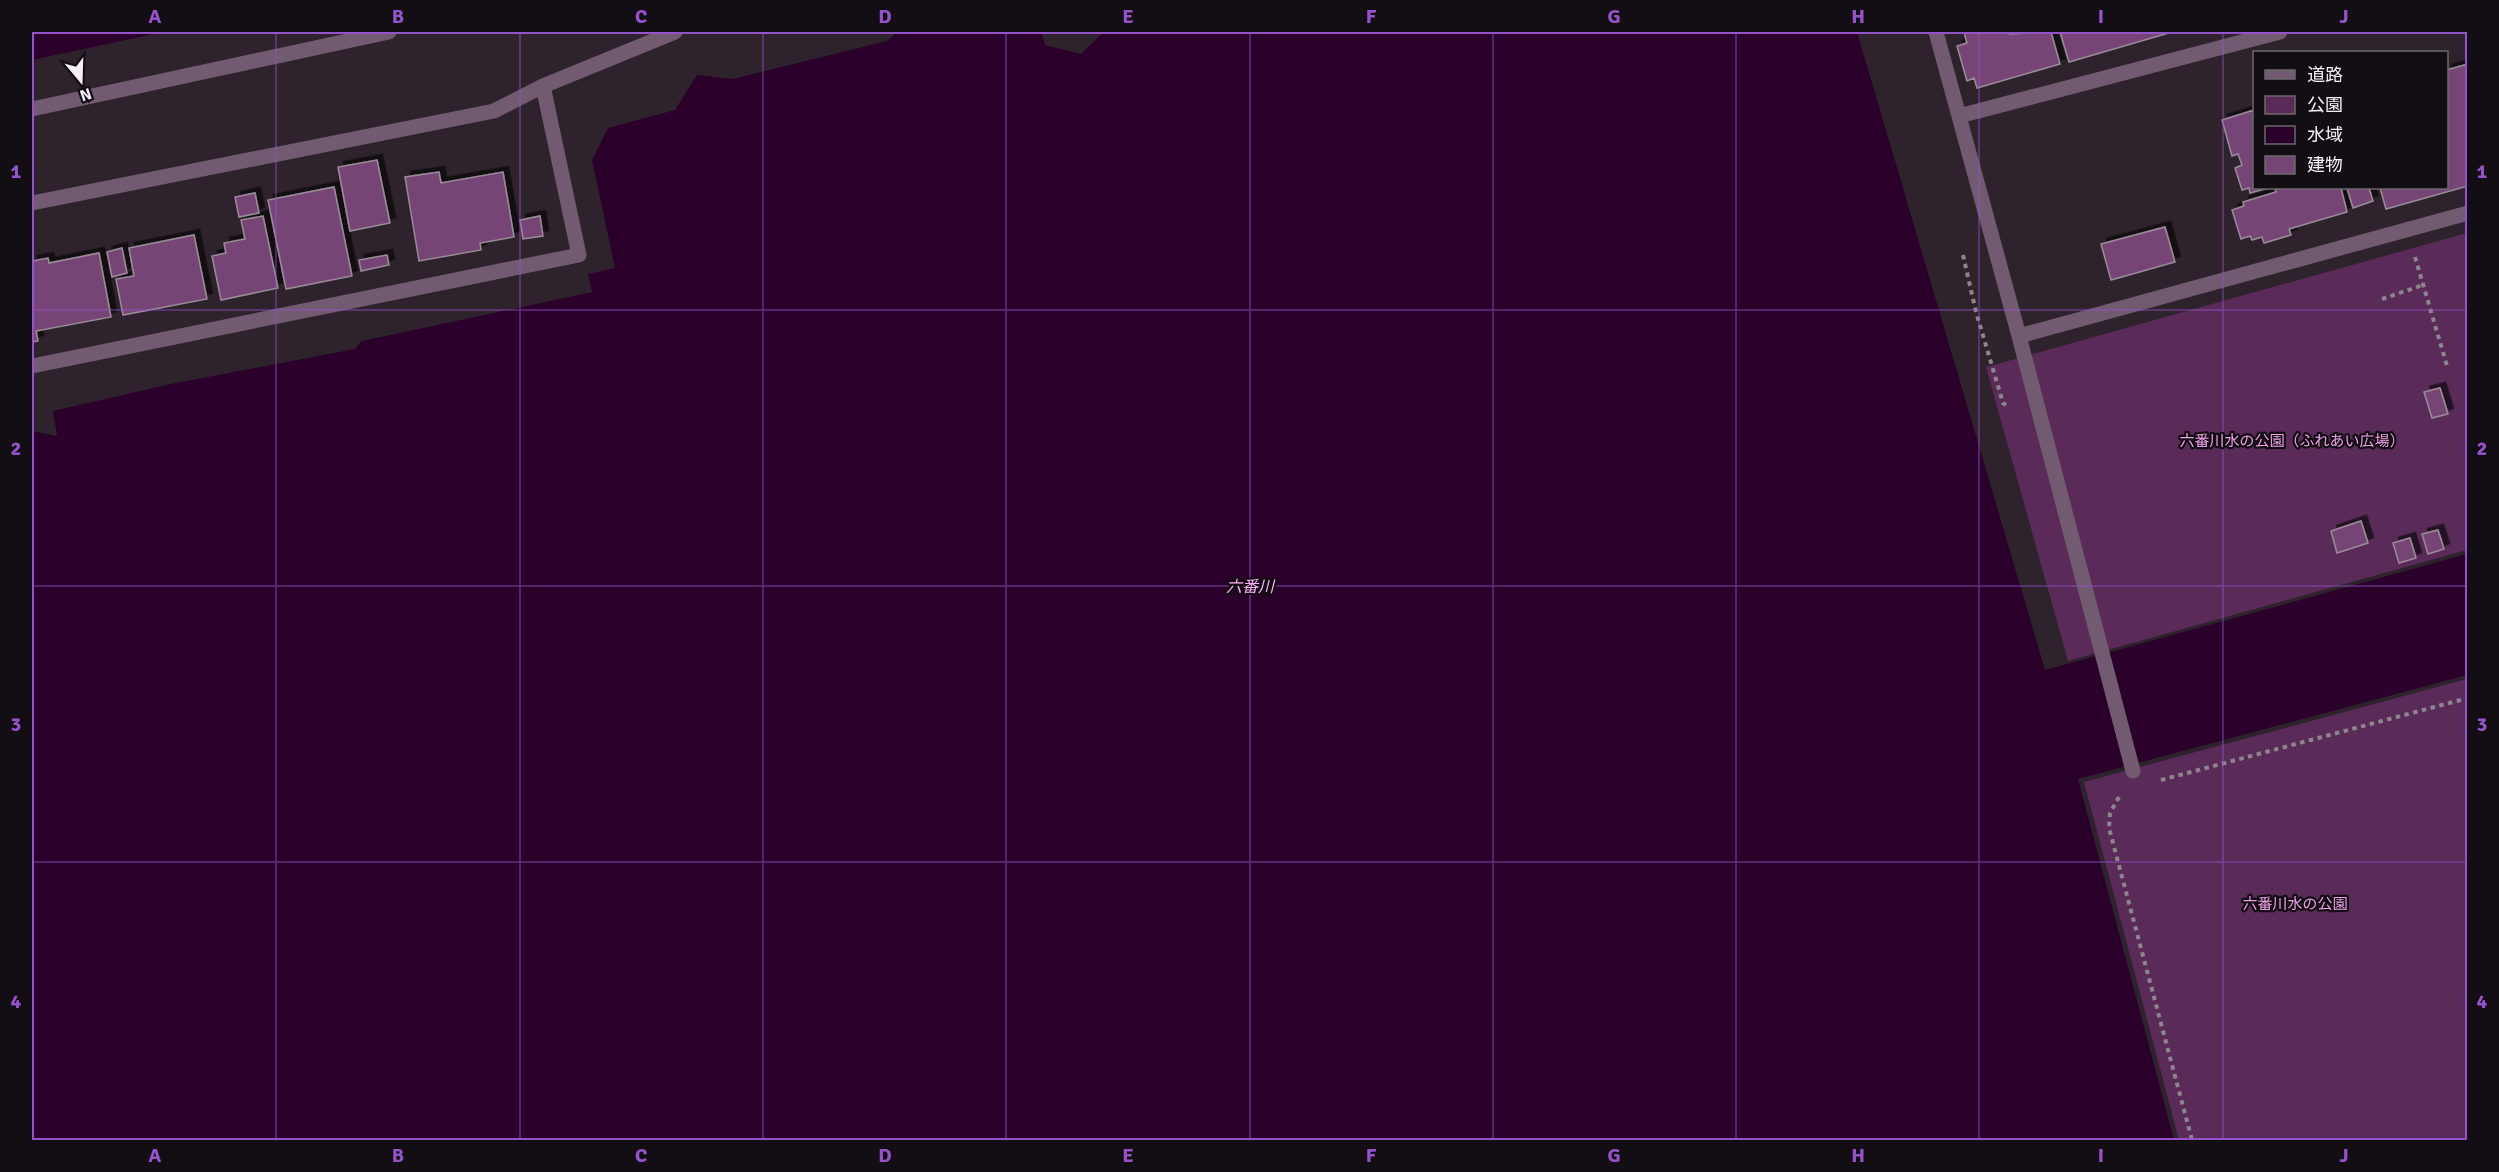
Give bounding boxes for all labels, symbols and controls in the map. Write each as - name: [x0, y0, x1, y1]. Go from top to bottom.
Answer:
- text: A: [149, 4, 162, 29]
- text: B: [392, 4, 404, 29]
- text: C: [635, 4, 647, 29]
- text: D: [878, 4, 892, 29]
- text: E: [1122, 4, 1134, 29]
- text: F: [1366, 4, 1377, 29]
- text: G: [1607, 4, 1621, 29]
- text: H: [1851, 4, 1865, 29]
- text: I: [2098, 4, 2104, 29]
- text: J: [2339, 4, 2349, 29]
- north arrow: [51, 51, 111, 111]
- legend: [2253, 51, 2448, 189]
- text: 道路: [2307, 64, 2343, 86]
- text: N: [77, 83, 94, 106]
- text: 公園: [2307, 94, 2343, 116]
- text: 水域: [2307, 124, 2343, 146]
- text: 建物: [2307, 154, 2343, 176]
- text: 1: [11, 159, 22, 184]
- text: 1: [2477, 159, 2488, 184]
- park label: 六番川水の公園（ふれあい広場）: [2179, 432, 2405, 450]
- text: 2: [11, 436, 21, 461]
- text: 2: [2477, 436, 2487, 461]
- water label: 六番川: [1226, 577, 1276, 597]
- text: 3: [11, 712, 21, 737]
- text: 3: [2477, 712, 2487, 737]
- park label: 六番川水の公園: [2242, 895, 2348, 913]
- text: 4: [11, 989, 22, 1014]
- text: 4: [2477, 989, 2488, 1014]
- text: A: [149, 1143, 162, 1168]
- text: B: [392, 1143, 404, 1168]
- text: C: [635, 1143, 647, 1168]
- text: D: [878, 1143, 892, 1168]
- text: E: [1122, 1143, 1134, 1168]
- text: F: [1366, 1143, 1377, 1168]
- text: G: [1607, 1143, 1621, 1168]
- text: H: [1851, 1143, 1865, 1168]
- text: I: [2098, 1143, 2104, 1168]
- text: J: [2339, 1143, 2349, 1168]

